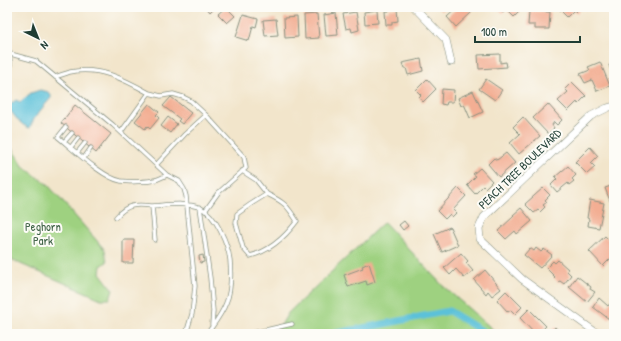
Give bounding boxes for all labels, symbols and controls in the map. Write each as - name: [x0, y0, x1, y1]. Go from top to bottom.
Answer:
- north arrow: [18, 18, 58, 58]
- scale bar: [475, 18, 580, 44]
- text: 100 m: [481, 23, 507, 40]
- text: N: [38, 38, 52, 53]
- street label: PEACH TREE BOULEVARD: [474, 124, 565, 213]
- park label: Peghorn Park: [25, 218, 61, 249]

